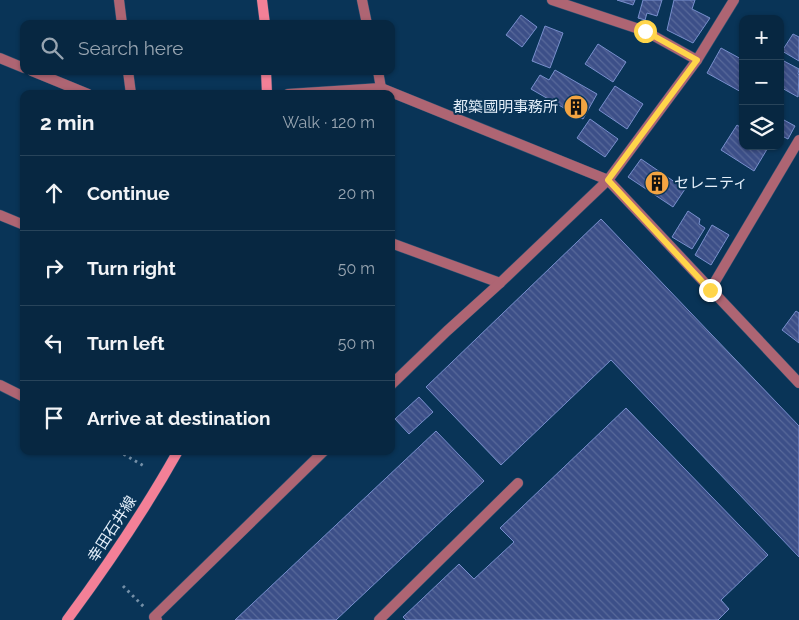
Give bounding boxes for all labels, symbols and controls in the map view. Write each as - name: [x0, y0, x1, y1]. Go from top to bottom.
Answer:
- map controls: [739, 15, 784, 150]
- button: +: [739, 15, 784, 60]
- search box: [20, 20, 395, 75]
- route start: [634, 20, 657, 43]
- icon: search: [38, 34, 66, 62]
- text: Search here: [78, 37, 184, 59]
- button: −: [739, 60, 784, 105]
- building icon: 都築國明事務所: [563, 94, 589, 120]
- place label: 都築國明事務所: [453, 98, 558, 116]
- button: layers: [739, 105, 784, 150]
- text: 2 min: [40, 110, 94, 135]
- text: Walk · 120 m: [283, 113, 375, 132]
- building icon: セレニティ: [644, 170, 670, 196]
- place label: セレニティ: [674, 174, 748, 192]
- icon: ahead: [40, 179, 68, 207]
- text: Continue: [87, 182, 170, 204]
- text: 20 m: [338, 184, 375, 203]
- icon: right: [40, 254, 68, 282]
- text: Turn right: [87, 257, 176, 279]
- text: 50 m: [338, 259, 375, 278]
- route end: [699, 279, 722, 302]
- icon: left: [40, 329, 68, 357]
- text: Turn left: [87, 332, 164, 354]
- text: 50 m: [338, 334, 375, 353]
- icon: arrive: [40, 404, 68, 432]
- text: Arrive at destination: [87, 407, 271, 429]
- street label: 幸田石井線: [84, 493, 140, 565]

